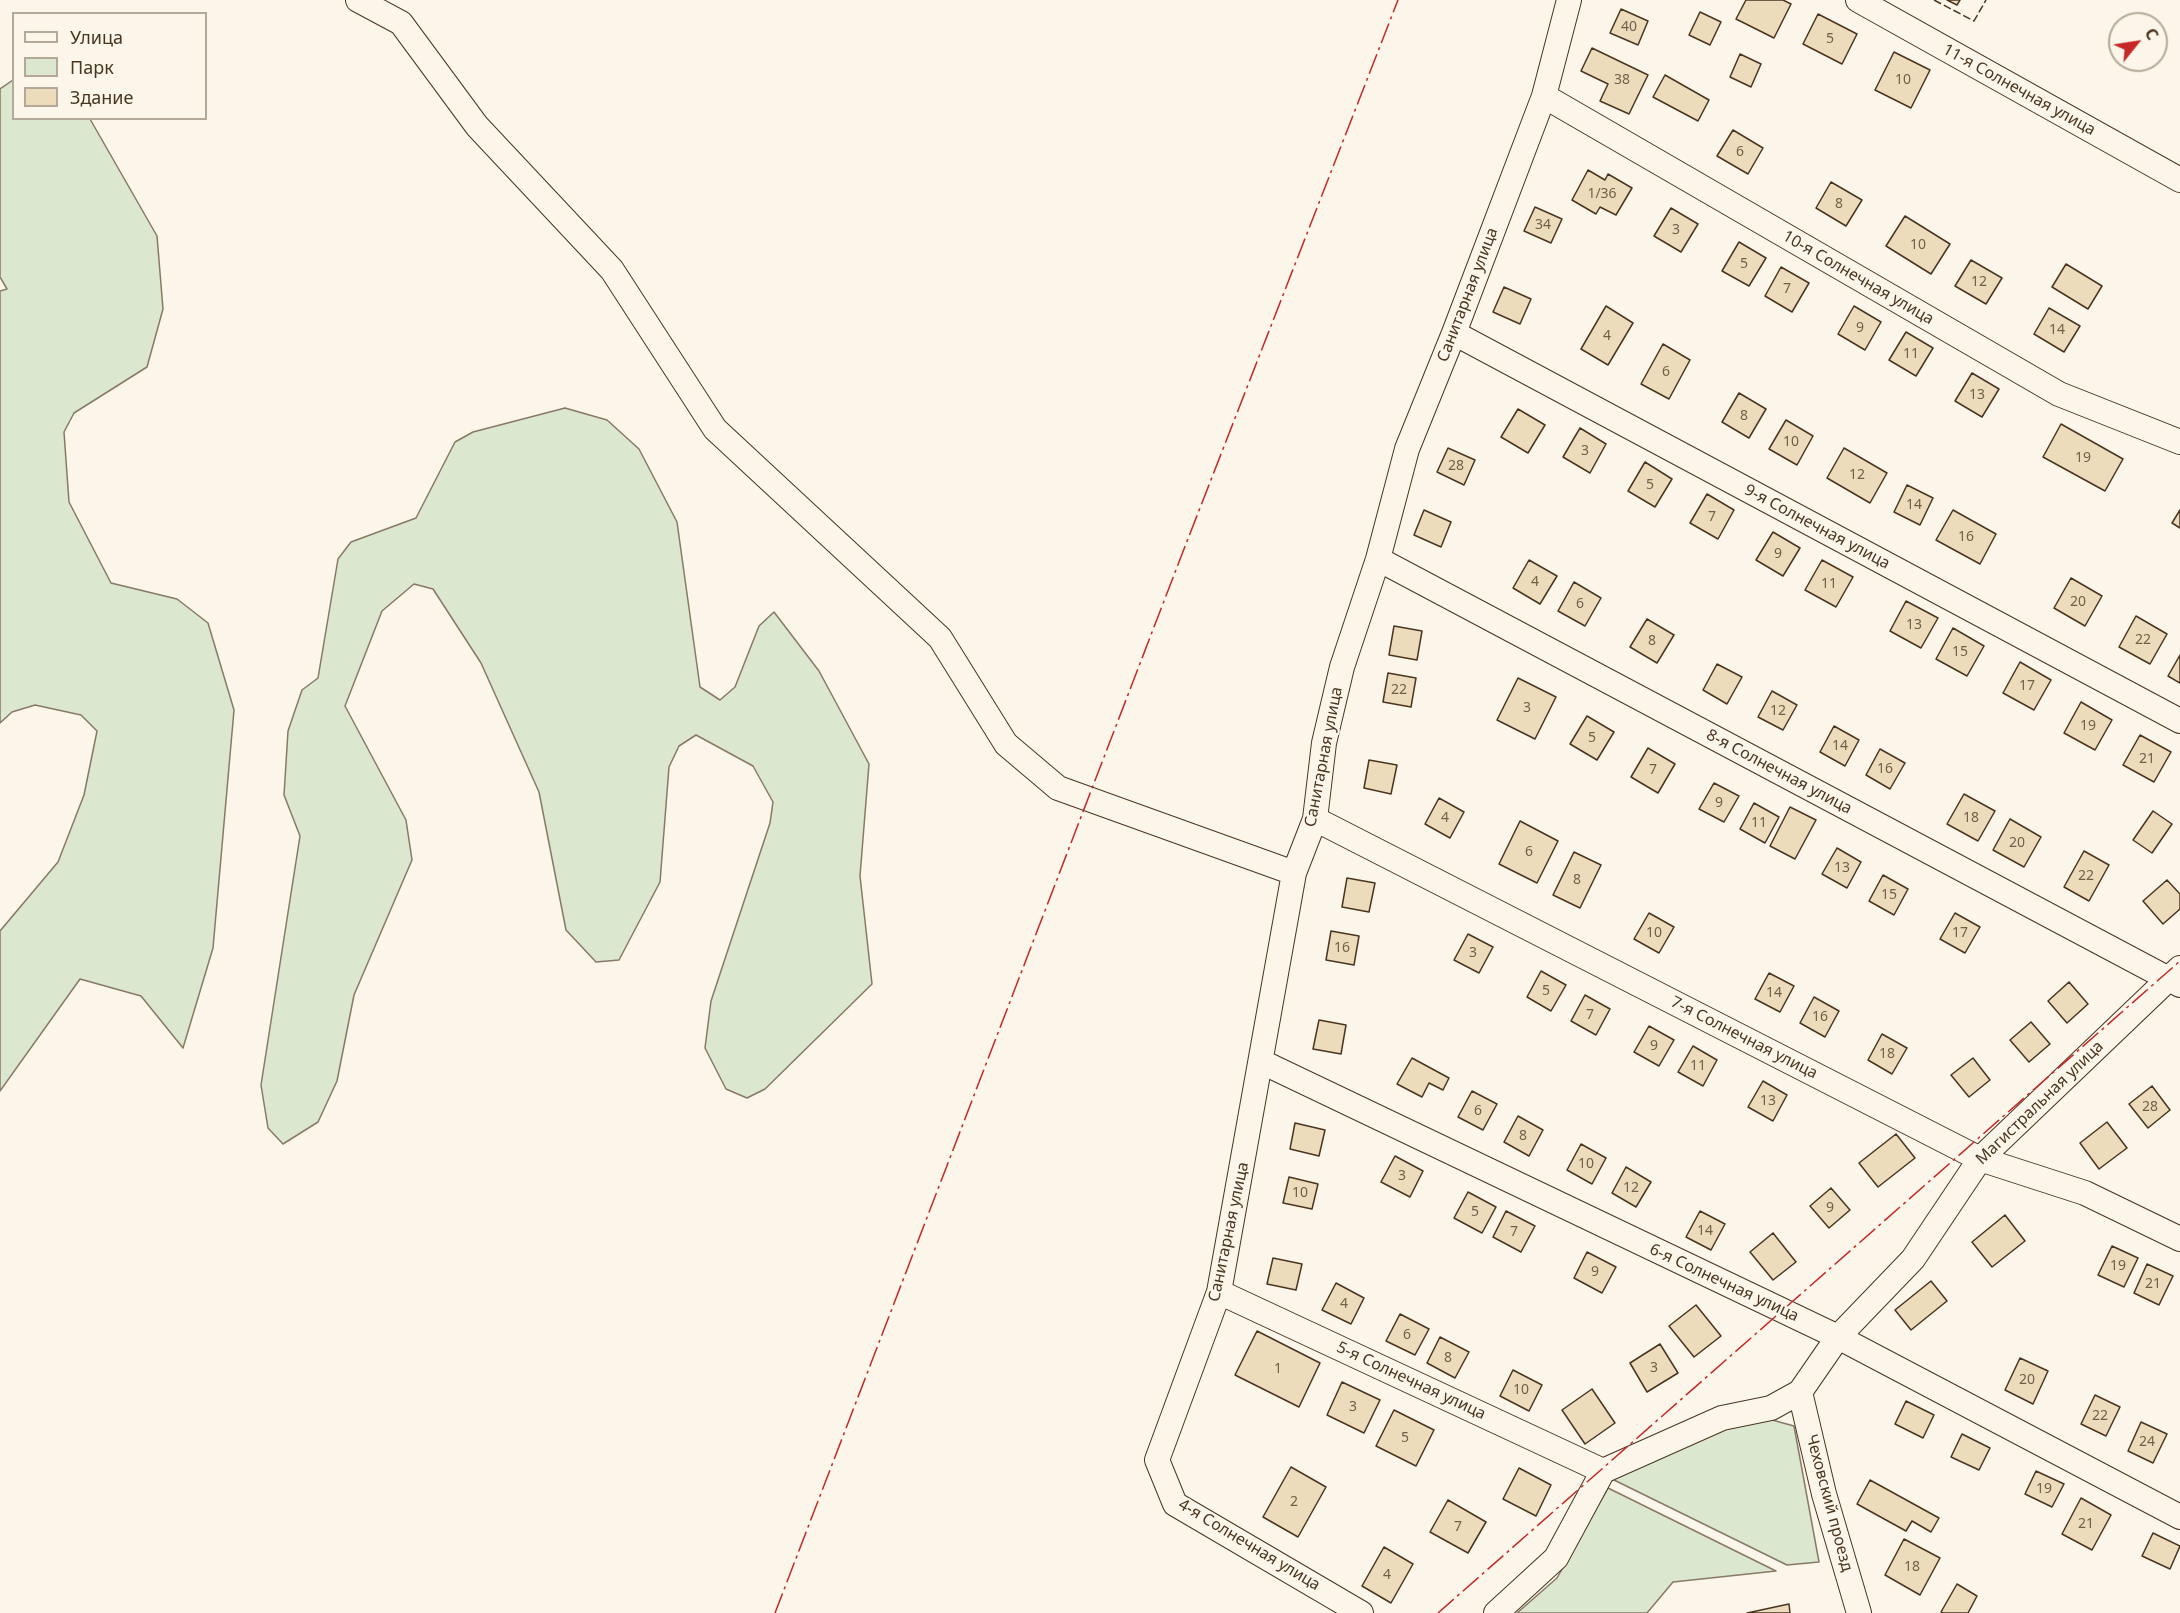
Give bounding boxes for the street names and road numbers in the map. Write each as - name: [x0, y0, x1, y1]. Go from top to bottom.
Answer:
- street label: 11-я Солнечная улица: [1939, 40, 2099, 140]
- street label: Санитарная улица: [1434, 225, 1502, 365]
- street label: 10-я Солнечная улица: [1779, 227, 1937, 329]
- street label: 9-я Солнечная улица: [1741, 480, 1893, 574]
- street label: Санитарная улица: [1301, 685, 1347, 829]
- street label: 8-я Солнечная улица: [1703, 725, 1855, 819]
- street label: 7-я Солнечная улица: [1667, 993, 1821, 1083]
- street label: Магистральная улица: [1972, 1037, 2108, 1169]
- street label: Санитарная улица: [1205, 1160, 1253, 1304]
- street label: 6-я Солнечная улица: [1646, 1240, 1802, 1326]
- street label: 5-я Солнечная улица: [1333, 1338, 1489, 1424]
- street label: Чеховский проезд: [1801, 1432, 1857, 1574]
- street label: 4-я Солнечная улица: [1175, 1495, 1323, 1595]

